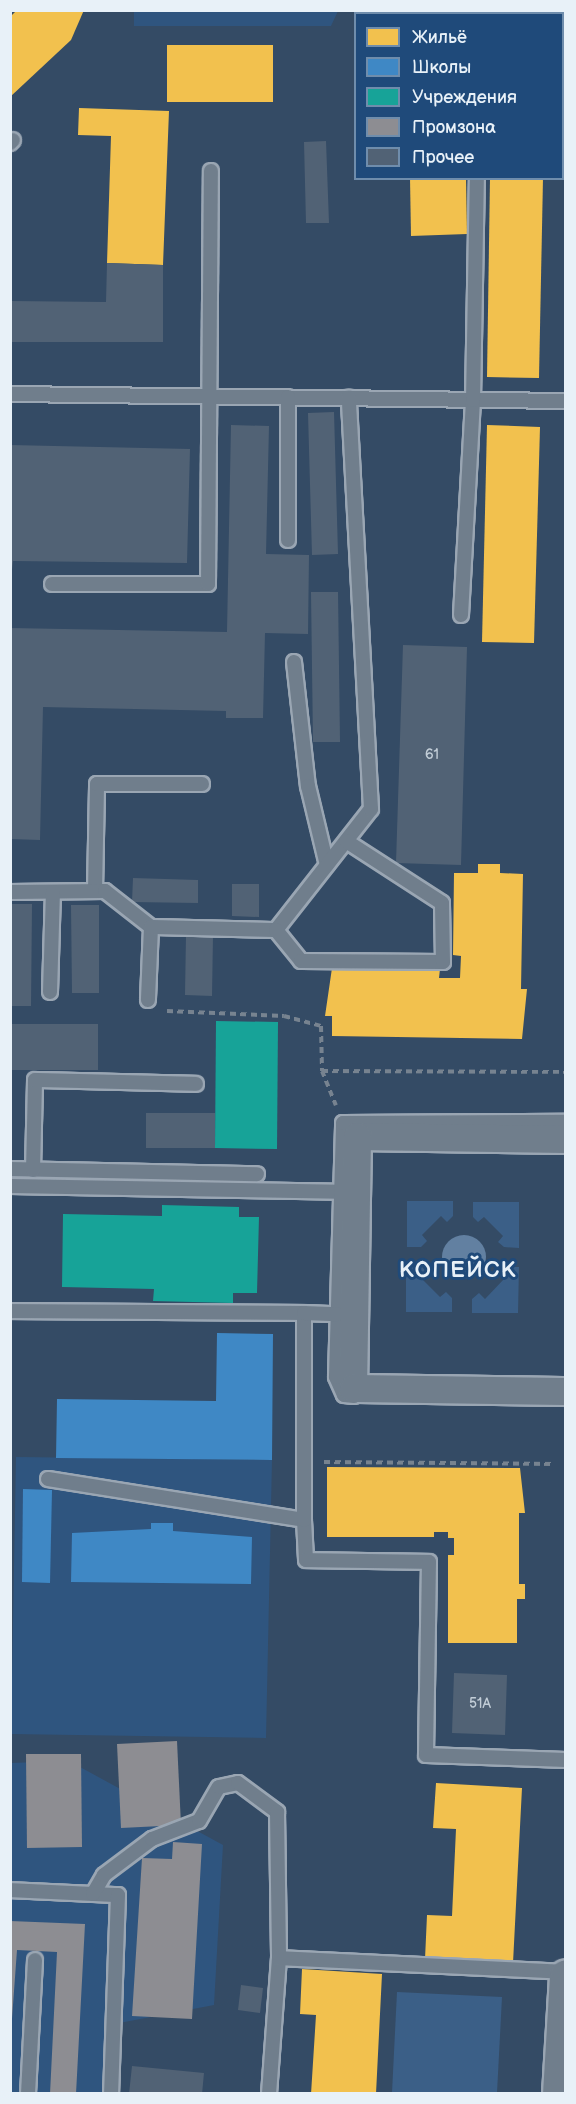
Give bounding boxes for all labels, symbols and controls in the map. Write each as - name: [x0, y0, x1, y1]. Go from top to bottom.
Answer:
- legend: [354, 12, 564, 180]
- text: Жильё: [412, 27, 467, 48]
- text: Школы: [412, 57, 471, 78]
- text: Учреждения: [412, 87, 517, 108]
- text: Промзона: [412, 117, 496, 138]
- text: Прочее: [412, 147, 474, 168]
- house number: 61: [425, 747, 439, 763]
- district label: КОПЕЙСК: [399, 1258, 517, 1284]
- house number: 51А: [469, 1696, 491, 1712]

